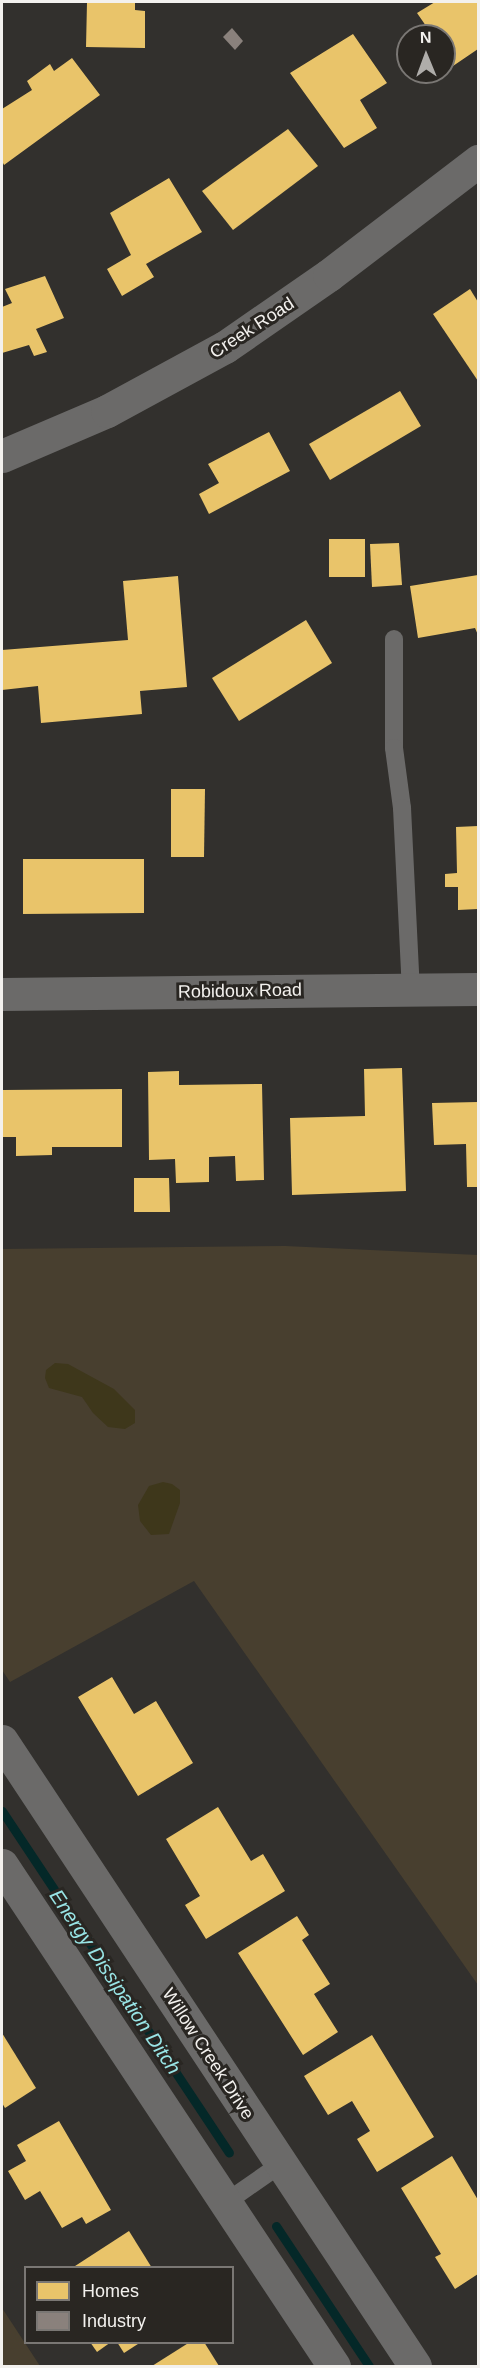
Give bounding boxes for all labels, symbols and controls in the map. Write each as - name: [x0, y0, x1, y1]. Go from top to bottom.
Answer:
- north arrow: [396, 24, 456, 84]
- text: N: [420, 29, 432, 46]
- street label: Creek Road: [206, 293, 298, 363]
- street label: Robidoux Road: [178, 979, 302, 1003]
- water label: Energy Dissipation Ditch: [44, 1885, 186, 2079]
- street label: Willow Creek Drive: [158, 1984, 258, 2124]
- legend: [24, 2266, 234, 2344]
- text: Homes: [82, 2281, 139, 2301]
- text: Industry: [82, 2311, 146, 2331]

